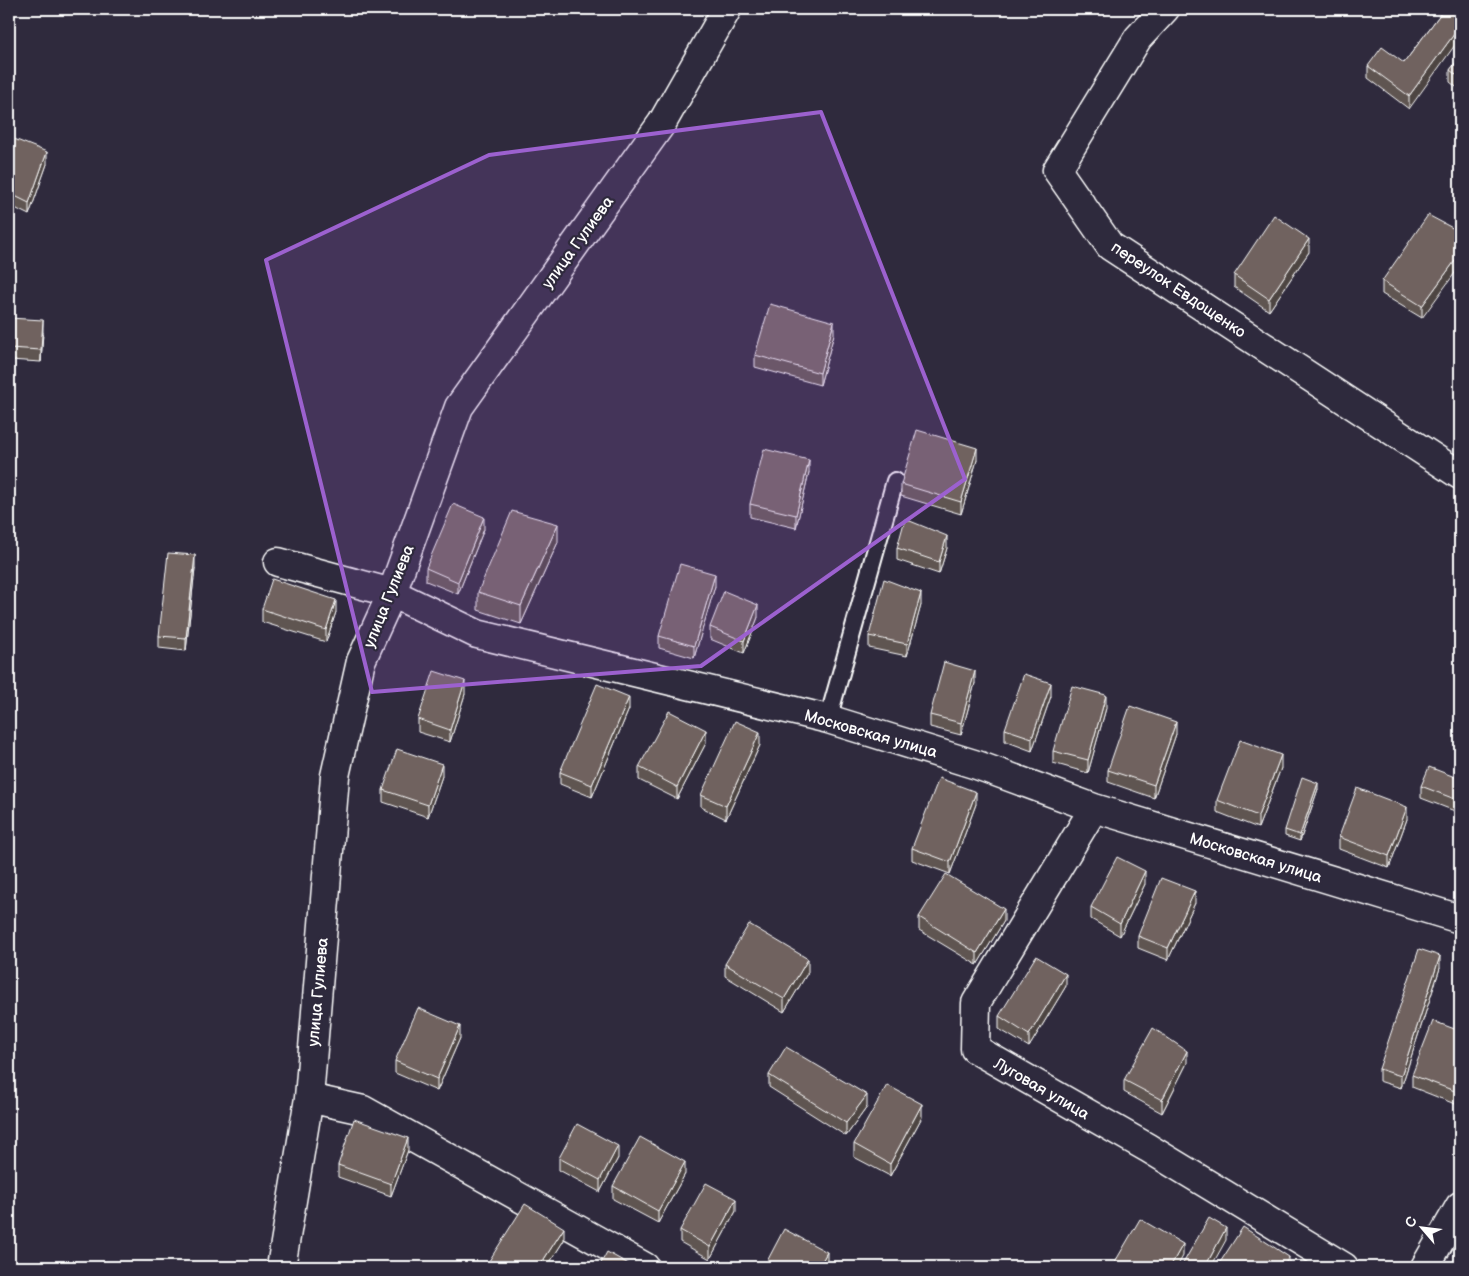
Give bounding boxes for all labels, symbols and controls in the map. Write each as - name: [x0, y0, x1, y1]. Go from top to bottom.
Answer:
- street label: улица Гулиева: [538, 193, 618, 293]
- street label: переулок Евдощенко: [1107, 238, 1249, 342]
- street label: улица Гулиева: [360, 542, 419, 651]
- street label: Московская улица: [802, 706, 940, 763]
- street label: Московская улица: [1187, 829, 1325, 888]
- street label: улица Гулиева: [304, 936, 333, 1048]
- street label: Луговая улица: [989, 1054, 1093, 1125]
- north arrow: [1396, 1204, 1446, 1254]
- text: С: [1401, 1214, 1421, 1230]

